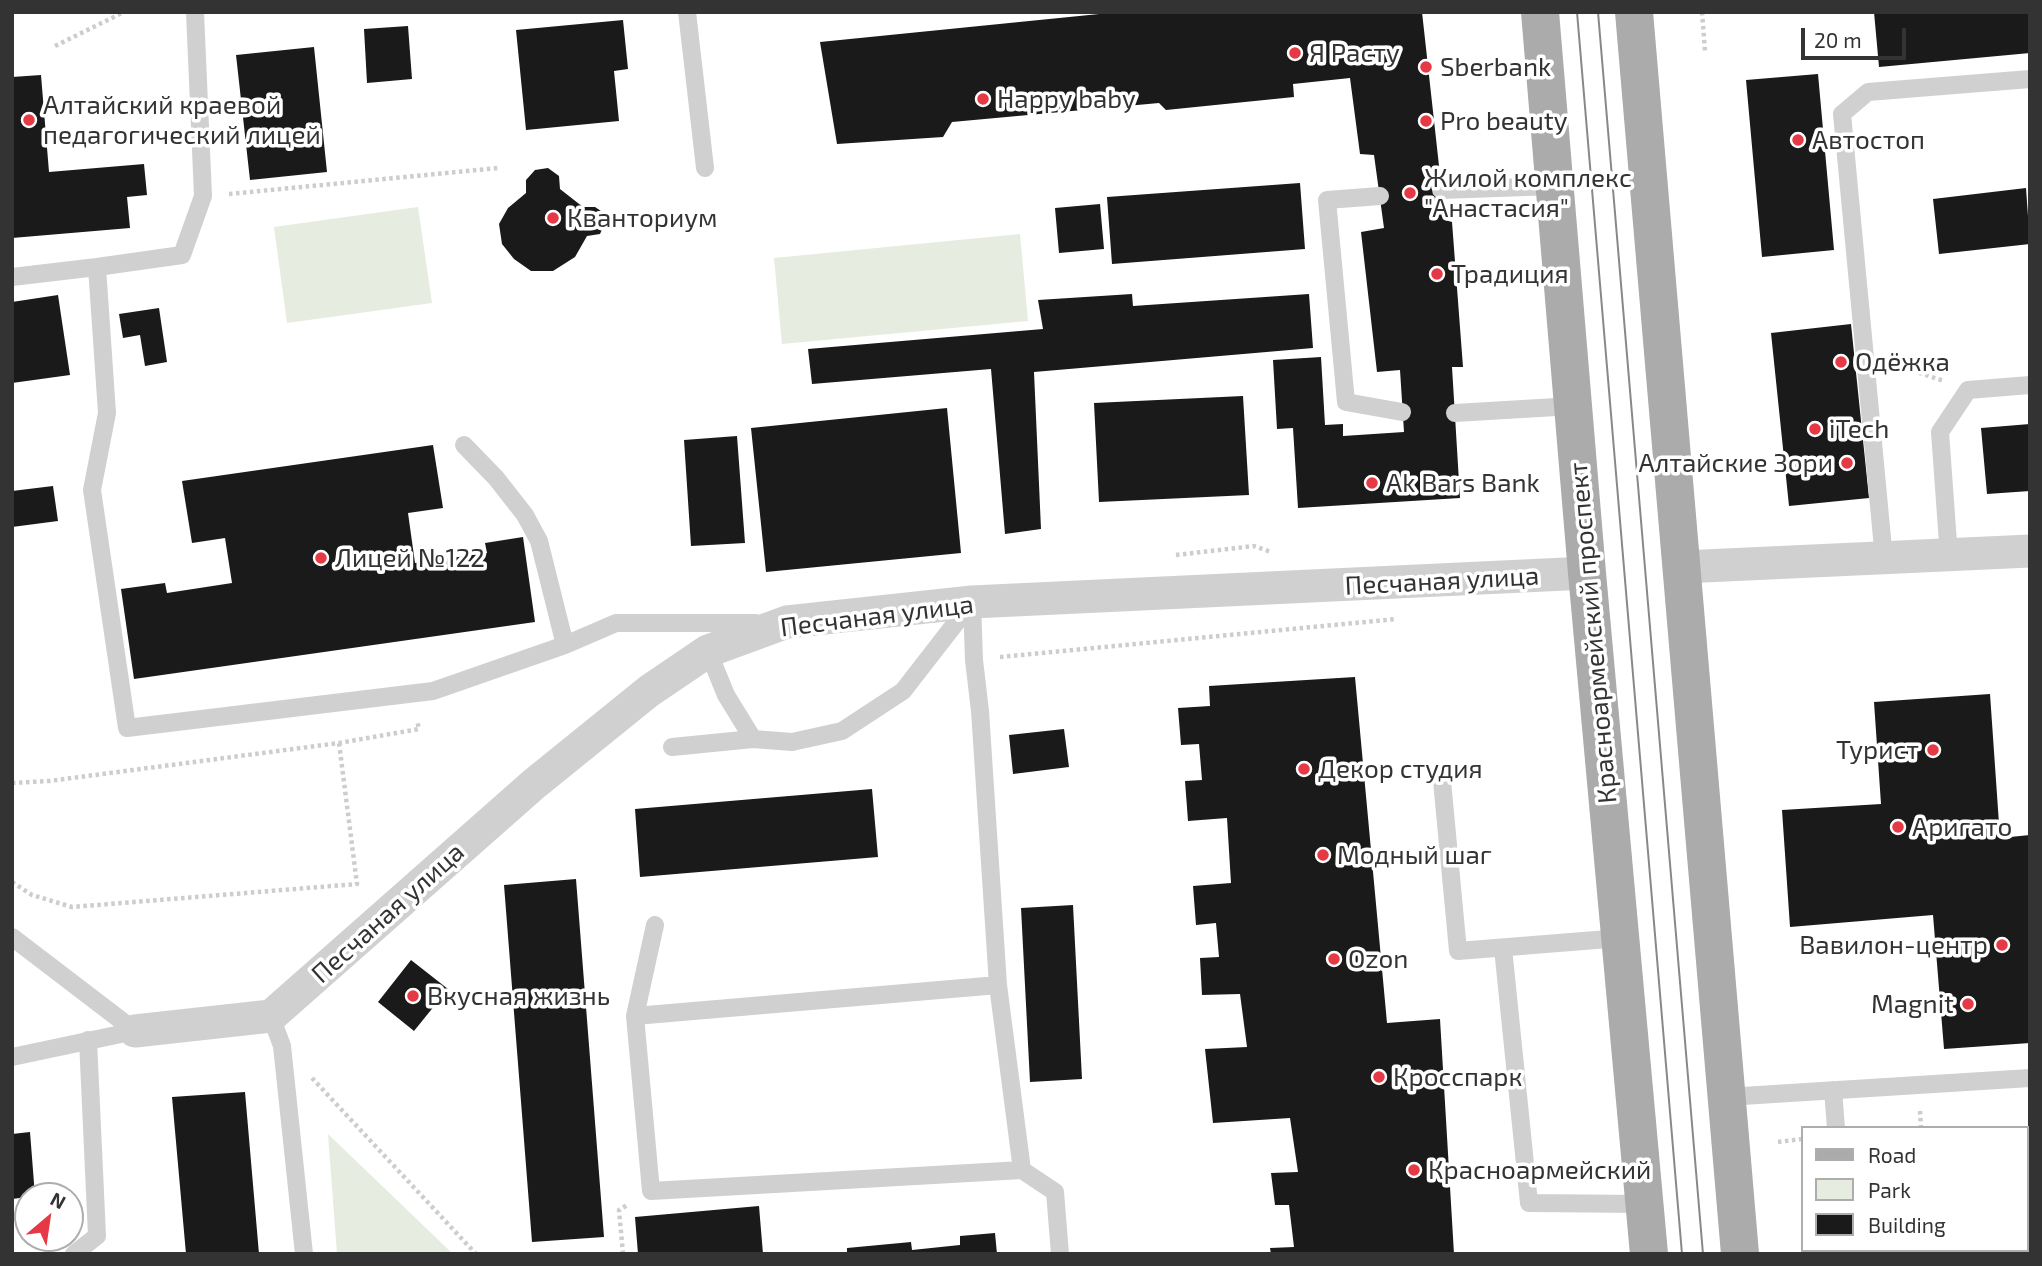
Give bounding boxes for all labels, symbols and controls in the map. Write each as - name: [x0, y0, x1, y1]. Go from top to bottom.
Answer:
- scale bar: [1804, 14, 1909, 58]
- text: 20 m: [1814, 27, 1862, 52]
- place label: Я Расту: [1309, 37, 1400, 69]
- marker: Я Расту: [1287, 45, 1303, 61]
- place label: Sberbank: [1440, 51, 1551, 83]
- marker: Sberbank: [1418, 59, 1434, 75]
- place label: Happy baby: [997, 83, 1136, 115]
- place label: Алтайский краевой педагогический лицей: [43, 89, 321, 150]
- marker: Happy baby: [975, 91, 991, 107]
- place label: Pro beauty: [1440, 105, 1568, 137]
- marker: Алтайский краевой педагогический лицей: [21, 112, 37, 128]
- marker: Pro beauty: [1418, 113, 1434, 129]
- place label: Автостоп: [1812, 124, 1925, 156]
- marker: Автостоп: [1790, 132, 1806, 148]
- place label: Жилой комплекс "Анастасия": [1424, 162, 1632, 224]
- marker: Жилой комплекс "Анастасия": [1402, 185, 1418, 201]
- place label: Кванториум: [567, 202, 718, 234]
- marker: Кванториум: [545, 210, 561, 226]
- place label: Традиция: [1451, 258, 1569, 290]
- marker: Традиция: [1429, 266, 1445, 282]
- place label: Одёжка: [1855, 346, 1950, 378]
- marker: Одёжка: [1833, 354, 1849, 370]
- place label: iTech: [1829, 413, 1889, 445]
- marker: iTech: [1807, 421, 1823, 437]
- place label: Алтайские Зори: [1638, 447, 1833, 479]
- marker: Алтайские Зори: [1839, 455, 1855, 471]
- street label: Красноармейский проспект: [1563, 461, 1623, 805]
- place label: Ak Bars Bank: [1386, 467, 1540, 499]
- marker: Ak Bars Bank: [1364, 475, 1380, 491]
- place label: Лицей №122: [335, 542, 485, 574]
- marker: Лицей №122: [313, 550, 329, 566]
- street label: Песчаная улица: [1344, 560, 1540, 602]
- street label: Песчаная улица: [779, 589, 975, 643]
- place label: Турист: [1836, 734, 1919, 766]
- marker: Турист: [1925, 742, 1941, 758]
- place label: Декор студия: [1318, 753, 1483, 785]
- marker: Декор студия: [1296, 761, 1312, 777]
- place label: Аригато: [1912, 811, 2012, 843]
- marker: Аригато: [1890, 819, 1906, 835]
- street label: Песчаная улица: [305, 836, 471, 990]
- place label: Модный шаг: [1337, 839, 1492, 871]
- marker: Модный шаг: [1315, 847, 1331, 863]
- place label: Вавилон-центр: [1799, 929, 1988, 961]
- marker: Вавилон-центр: [1994, 937, 2010, 953]
- place label: Ozon: [1348, 943, 1408, 975]
- marker: Ozon: [1326, 951, 1342, 967]
- place label: Вкусная жизнь: [427, 980, 610, 1012]
- marker: Вкусная жизнь: [405, 988, 421, 1004]
- place label: Magnit: [1871, 988, 1954, 1020]
- marker: Magnit: [1960, 996, 1976, 1012]
- place label: Кросспарк: [1393, 1061, 1522, 1093]
- marker: Кросспарк: [1371, 1069, 1387, 1085]
- legend: [1800, 1126, 2028, 1252]
- text: Road: [1868, 1142, 1916, 1167]
- place label: Красноармейский: [1428, 1154, 1651, 1186]
- marker: Красноармейский: [1406, 1162, 1422, 1178]
- text: Park: [1868, 1177, 1911, 1202]
- north arrow: [14, 1182, 84, 1252]
- text: N: [47, 1187, 70, 1213]
- text: Building: [1868, 1212, 1946, 1237]

